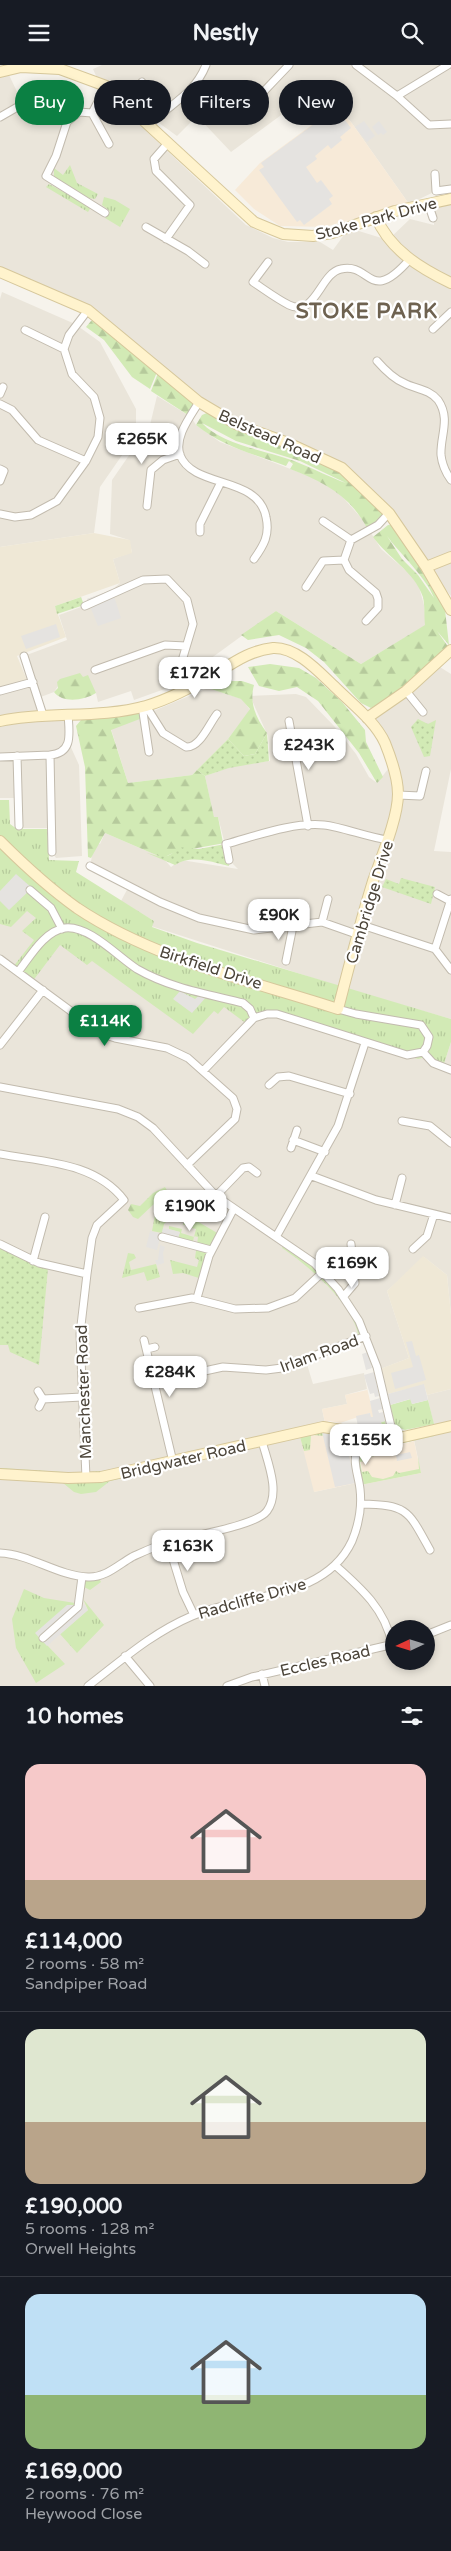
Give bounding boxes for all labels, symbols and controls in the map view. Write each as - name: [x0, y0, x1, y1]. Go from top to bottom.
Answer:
- icon: menu: [25, 19, 53, 47]
- icon: search: [398, 19, 426, 47]
- text: Nestly: [193, 20, 258, 46]
- chip: Buy: [15, 80, 84, 125]
- chip: Rent: [94, 80, 171, 125]
- chip: Filters: [181, 80, 269, 125]
- chip: New: [279, 80, 353, 125]
- street label: Stoke Park Drive: [313, 193, 439, 245]
- district label: STOKE PARK: [296, 299, 438, 324]
- street label: Belstead Road: [215, 405, 324, 468]
- pin: £265K: [107, 423, 177, 465]
- text: £265K: [117, 429, 167, 449]
- pin: £172K: [160, 657, 230, 699]
- text: £172K: [170, 663, 220, 683]
- pin: £243K: [274, 729, 344, 771]
- text: £243K: [284, 735, 334, 755]
- street label: Cambridge Drive: [342, 838, 398, 966]
- pin: £90K: [249, 899, 309, 941]
- text: £90K: [259, 905, 299, 925]
- street label: Birkfield Drive: [157, 942, 265, 994]
- pin: £114K: [70, 1005, 140, 1047]
- text: £114K: [80, 1011, 130, 1031]
- pin: £190K: [155, 1189, 225, 1232]
- text: £190K: [165, 1196, 215, 1216]
- pin: £169K: [317, 1247, 387, 1289]
- text: £169K: [327, 1253, 377, 1273]
- street label: Manchester Road: [72, 1324, 96, 1460]
- street label: Irlam Road: [277, 1330, 362, 1377]
- pin: £284K: [135, 1355, 205, 1398]
- text: £284K: [145, 1362, 195, 1382]
- pin: £155K: [331, 1423, 401, 1466]
- text: £155K: [341, 1430, 391, 1450]
- street label: Bridgwater Road: [119, 1436, 248, 1484]
- pin: £163K: [153, 1529, 223, 1572]
- text: £163K: [163, 1536, 213, 1556]
- street label: Radcliffe Drive: [196, 1574, 309, 1624]
- north arrow: [385, 1620, 435, 1670]
- map controls: [385, 1620, 435, 1670]
- street label: Eccles Road: [278, 1641, 372, 1681]
- icon: filters: [398, 1702, 426, 1730]
- text: 10 homes: [25, 1704, 124, 1729]
- icon: home: [181, 1796, 271, 1886]
- text: £114,000: [25, 1929, 122, 1954]
- text: 2 rooms · 58 m²: [25, 1954, 144, 1974]
- text: Sandpiper Road: [25, 1974, 147, 1994]
- icon: home: [181, 2062, 271, 2152]
- text: £190,000: [25, 2194, 122, 2219]
- text: 5 rooms · 128 m²: [25, 2219, 154, 2239]
- text: Orwell Heights: [25, 2239, 136, 2259]
- icon: home: [181, 2327, 271, 2417]
- text: £169,000: [25, 2459, 122, 2484]
- text: 2 rooms · 76 m²: [25, 2484, 144, 2504]
- text: Heywood Close: [25, 2504, 142, 2524]

